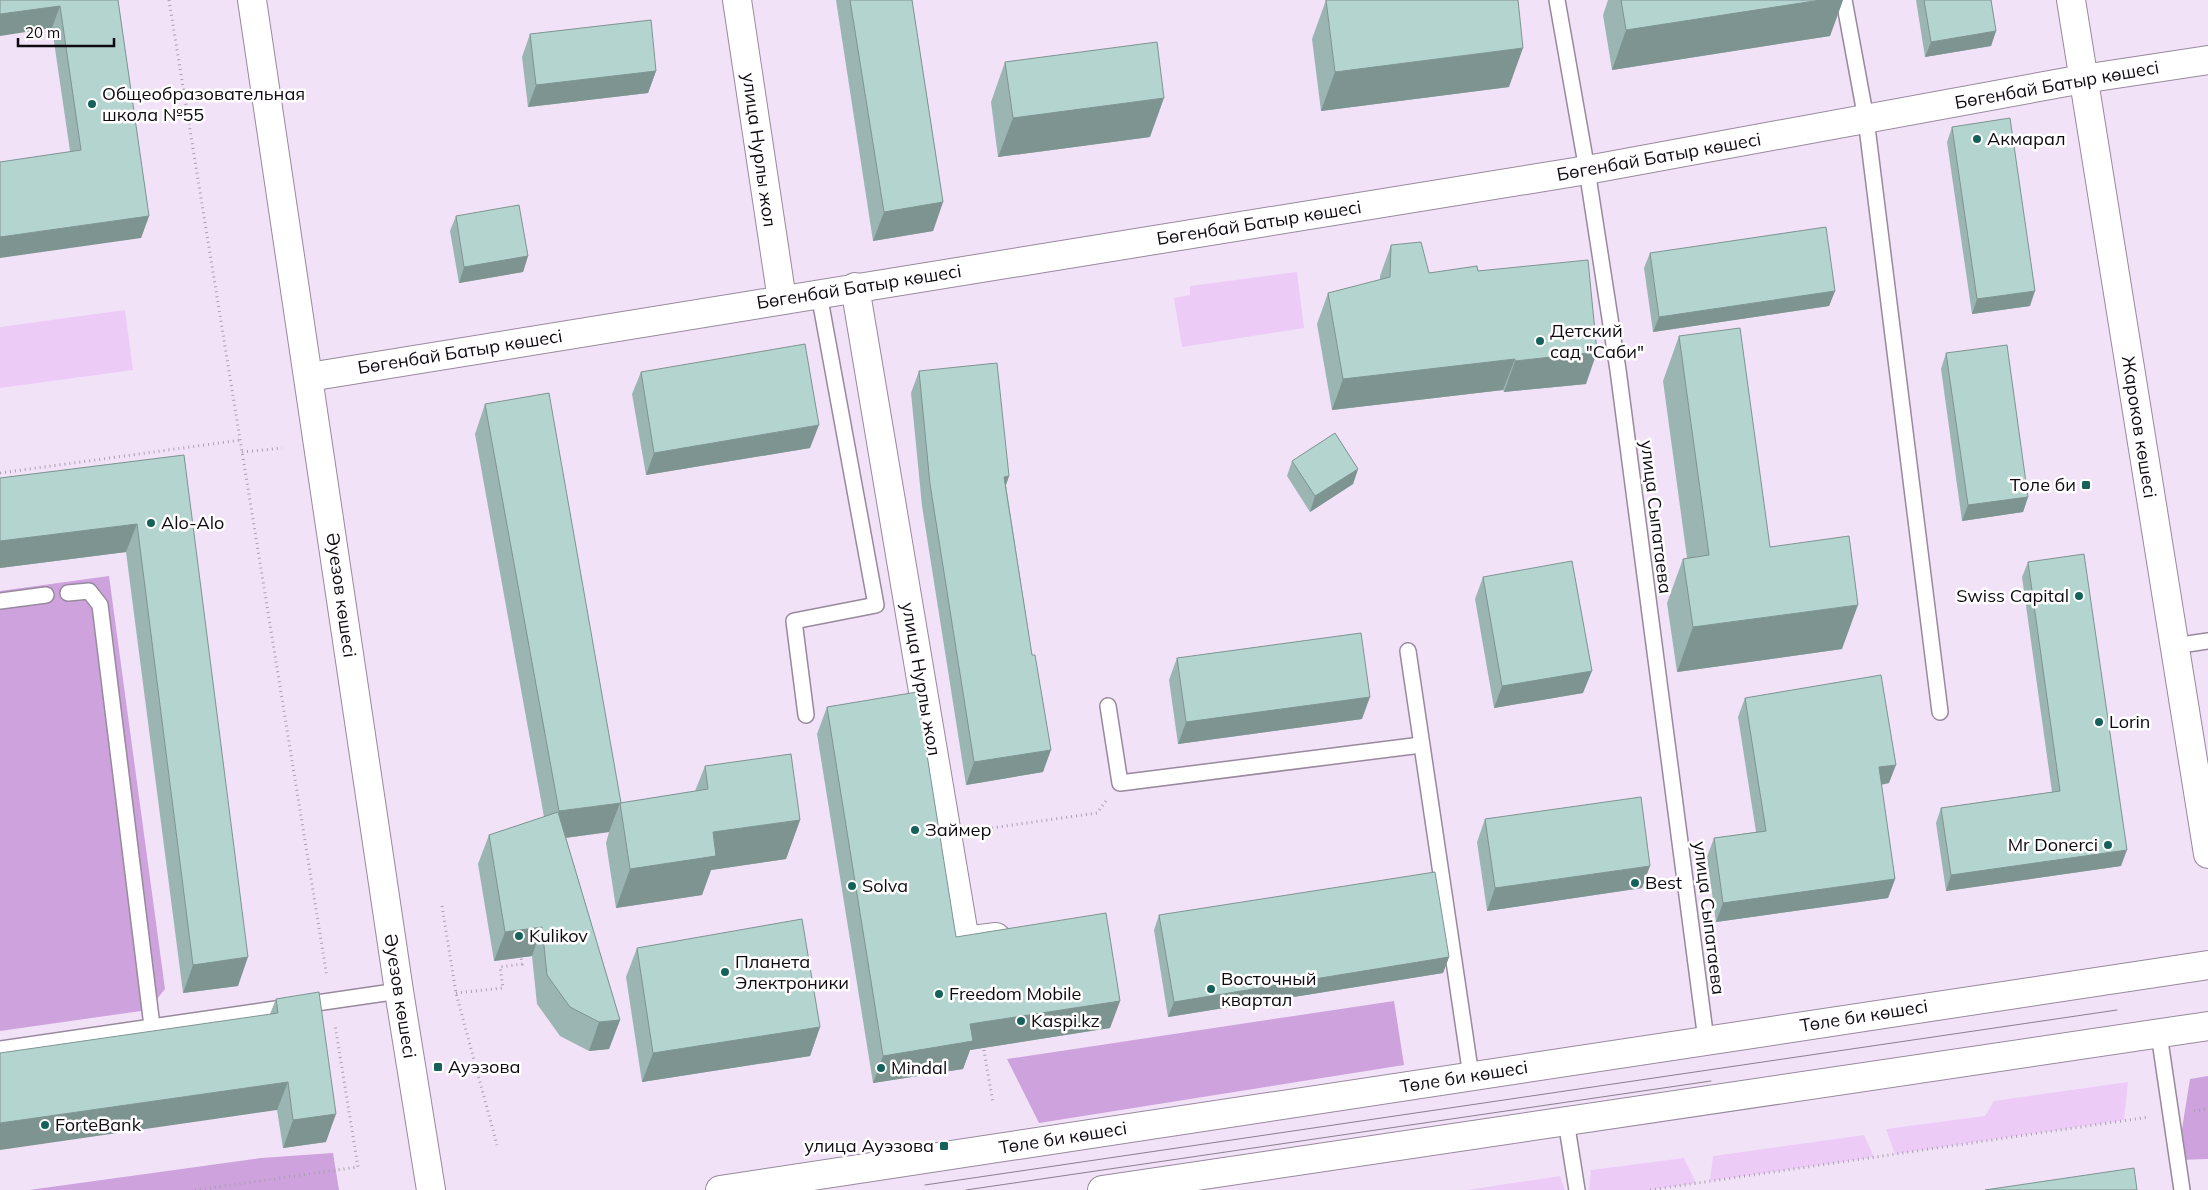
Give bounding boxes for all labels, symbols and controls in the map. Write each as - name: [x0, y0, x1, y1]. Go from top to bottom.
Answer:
- scale bar: [18, 15, 114, 47]
- text: 20 m: [25, 23, 60, 42]
- street label: Бөгенбай Батыр көшесі: [1953, 55, 2161, 114]
- street label: улица Нурлы жол: [737, 71, 782, 229]
- place label: Общеобразовательная школа №55: [102, 82, 305, 126]
- marker: Общеобразовательная школа №55: [86, 98, 98, 110]
- street label: Бөгенбай Батыр көшесі: [1555, 127, 1763, 186]
- place label: Акмарал: [1987, 127, 2066, 150]
- marker: Акмарал: [1971, 133, 1983, 145]
- street label: Бөгенбай Батыр көшесі: [1155, 195, 1363, 250]
- street label: Бөгенбай Батыр көшесі: [755, 259, 963, 314]
- place label: Детский сад "Саби": [1550, 319, 1644, 363]
- street label: Бөгенбай Батыр көшесі: [356, 324, 564, 379]
- marker: Детский сад "Саби": [1534, 335, 1546, 347]
- street label: Жароков көшесі: [2117, 354, 2162, 500]
- street label: улица Сыпатаева: [1636, 439, 1677, 595]
- place label: Толе би: [2010, 473, 2076, 496]
- marker: Толе би: [2080, 479, 2092, 491]
- place label: Alo-Alo: [161, 511, 224, 534]
- marker: Alo-Alo: [145, 517, 157, 529]
- street label: Әуезов көшесі: [321, 531, 362, 659]
- place label: Swiss Capital: [1956, 584, 2069, 607]
- marker: Swiss Capital: [2073, 590, 2085, 602]
- street label: улица Нурлы жол: [897, 600, 946, 757]
- place label: Lorin: [2109, 710, 2150, 733]
- marker: Lorin: [2093, 716, 2105, 728]
- place label: Займер: [925, 818, 992, 841]
- marker: Займер: [909, 824, 921, 836]
- place label: Mr Donerci: [2008, 833, 2098, 856]
- marker: Mr Donerci: [2102, 839, 2114, 851]
- street label: улица Сыпатаева: [1689, 840, 1730, 996]
- place label: Best: [1645, 871, 1682, 894]
- place label: Solva: [862, 874, 908, 897]
- marker: Best: [1629, 877, 1641, 889]
- marker: Solva: [846, 880, 858, 892]
- place label: Kulikov: [529, 924, 588, 947]
- marker: Kulikov: [513, 930, 525, 942]
- street label: Әуезов көшесі: [379, 932, 422, 1060]
- place label: Планета Электроники: [735, 950, 849, 994]
- marker: Планета Электроники: [719, 966, 731, 978]
- place label: Восточный квартал: [1221, 967, 1316, 1011]
- place label: Freedom Mobile: [949, 982, 1081, 1005]
- marker: Восточный квартал: [1205, 983, 1217, 995]
- marker: Freedom Mobile: [933, 988, 945, 1000]
- street label: Төле би көшесі: [1798, 994, 1930, 1037]
- place label: Kaspi.kz: [1031, 1009, 1100, 1032]
- marker: Kaspi.kz: [1015, 1015, 1027, 1027]
- place label: Ауэзова: [448, 1055, 521, 1078]
- street label: Төле би көшесі: [1398, 1055, 1530, 1098]
- place label: Mindal: [891, 1056, 947, 1079]
- marker: Ауэзова: [432, 1061, 444, 1073]
- marker: Mindal: [875, 1062, 887, 1074]
- place label: ForteBank: [55, 1113, 142, 1136]
- street label: Төле би көшесі: [997, 1116, 1129, 1159]
- marker: ForteBank: [39, 1119, 51, 1131]
- place label: улица Ауэзова: [804, 1134, 934, 1157]
- marker: улица Ауэзова: [938, 1140, 950, 1152]

